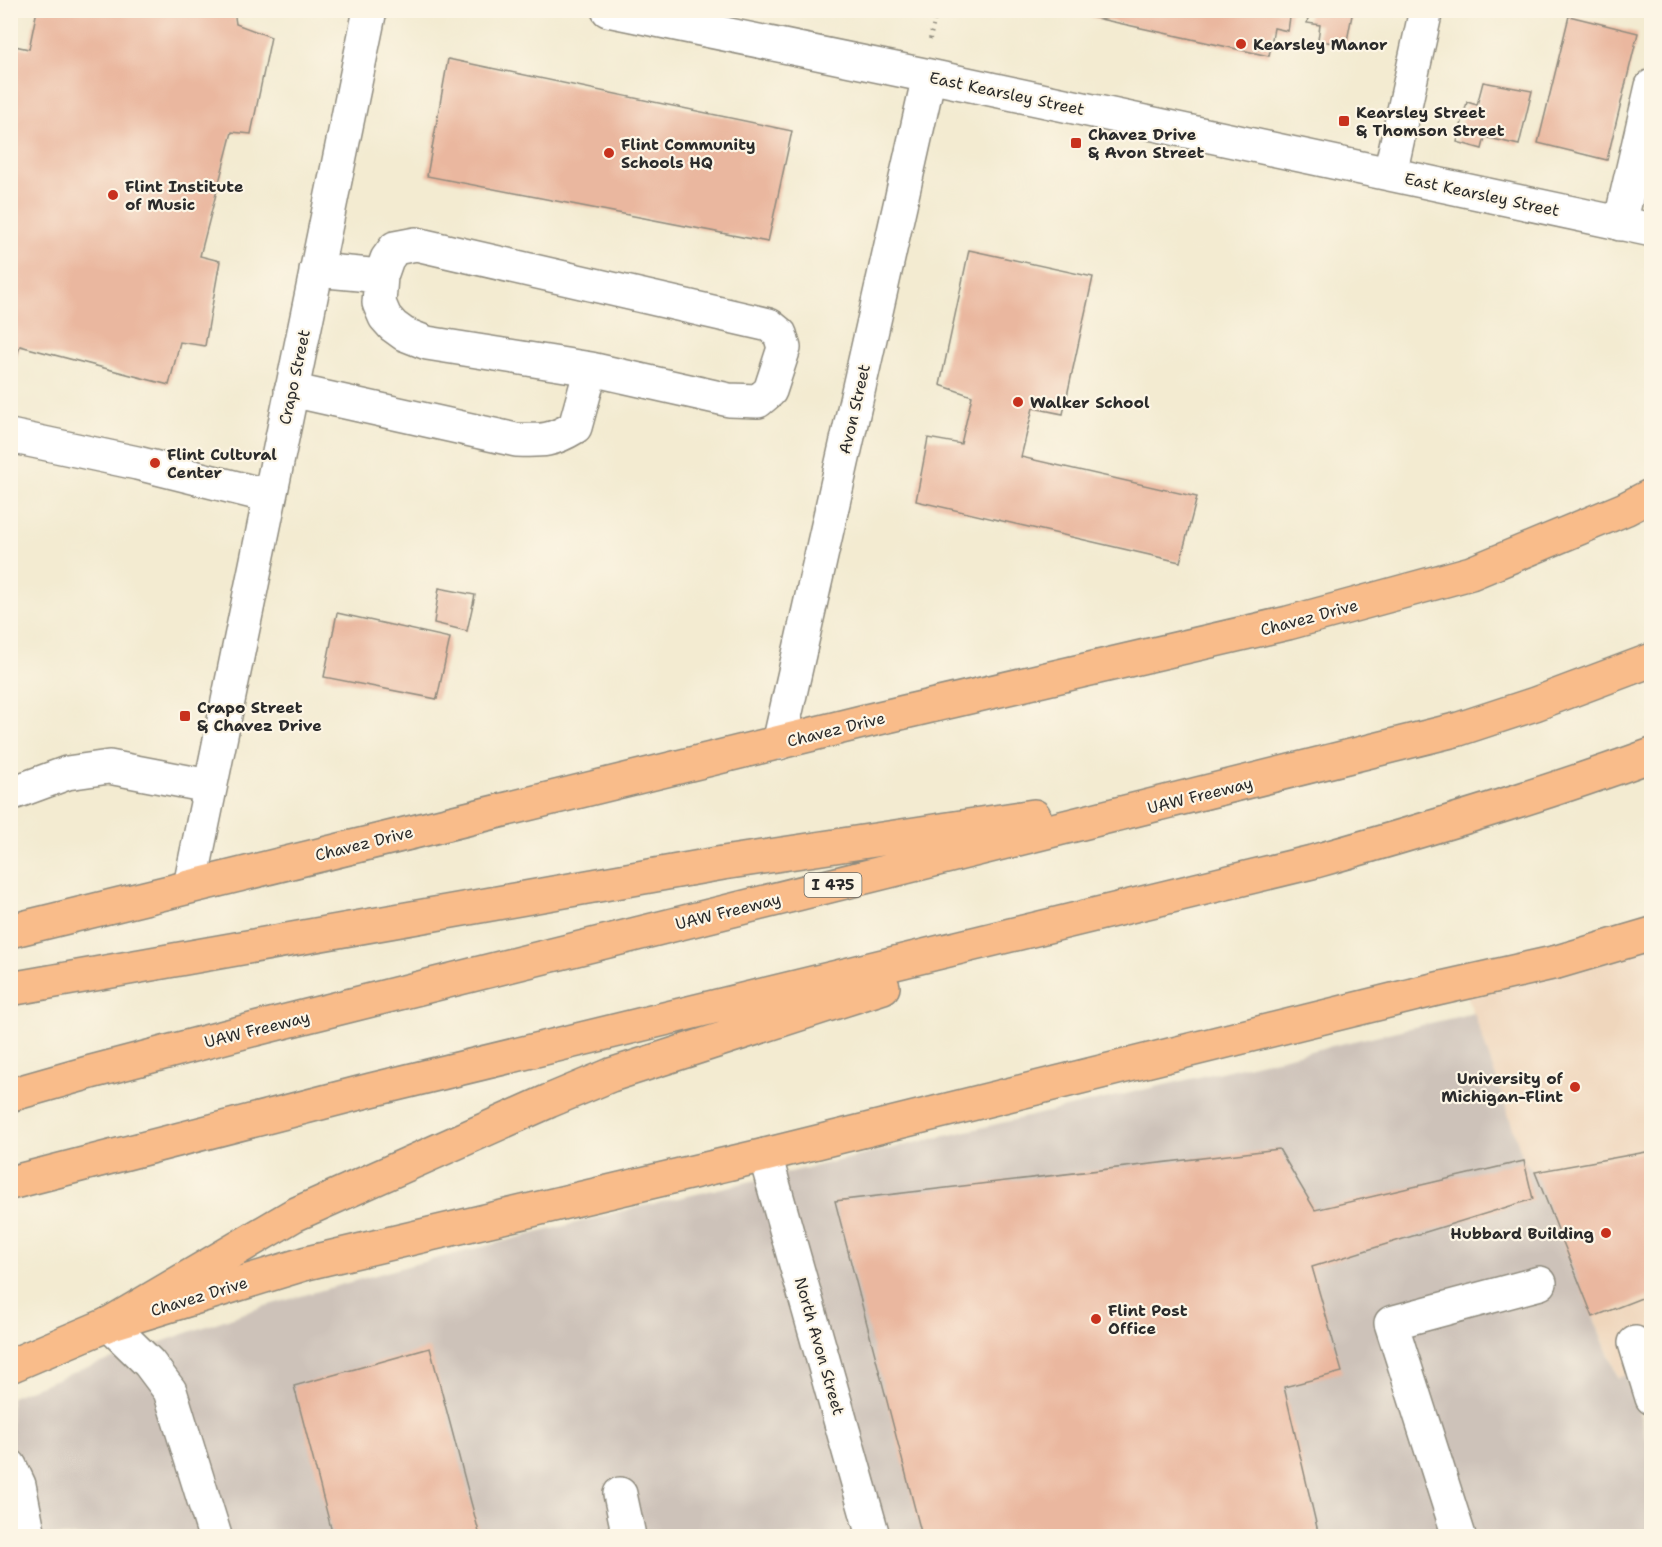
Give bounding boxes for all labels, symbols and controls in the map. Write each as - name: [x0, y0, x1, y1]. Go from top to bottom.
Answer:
- place label: Kearsley Manor: [1253, 34, 1388, 55]
- marker: Kearsley Manor: [1234, 37, 1248, 51]
- street label: East Kearsley Street: [927, 67, 1086, 120]
- place label: Kearsley Street & Thomson Street: [1356, 102, 1505, 141]
- marker: Kearsley Street & Thomson Street: [1337, 114, 1351, 128]
- place label: Chavez Drive & Avon Street: [1088, 124, 1205, 163]
- place label: Flint Community Schools HQ: [621, 134, 756, 173]
- marker: Chavez Drive & Avon Street: [1069, 136, 1083, 150]
- marker: Flint Community Schools HQ: [602, 146, 616, 160]
- street label: East Kearsley Street: [1402, 168, 1561, 221]
- place label: Flint Institute of Music: [125, 176, 244, 215]
- marker: Flint Institute of Music: [106, 188, 120, 202]
- street label: Crapo Street: [274, 328, 315, 427]
- street label: Avon Street: [834, 362, 875, 456]
- place label: Walker School: [1030, 392, 1150, 413]
- marker: Walker School: [1011, 395, 1025, 409]
- place label: Flint Cultural Center: [167, 444, 277, 483]
- marker: Flint Cultural Center: [148, 456, 162, 470]
- street label: Chavez Drive: [1258, 594, 1360, 641]
- place label: Crapo Street & Chavez Drive: [197, 697, 322, 736]
- street label: Chavez Drive: [785, 707, 887, 752]
- marker: Crapo Street & Chavez Drive: [178, 709, 192, 723]
- street label: UAW Freeway: [1145, 772, 1255, 819]
- street label: Chavez Drive: [313, 821, 415, 866]
- road number: I 475: [804, 873, 862, 897]
- street label: UAW Freeway: [673, 888, 783, 935]
- street label: UAW Freeway: [202, 1006, 312, 1053]
- place label: University of Michigan-Flint: [1441, 1068, 1564, 1107]
- marker: University of Michigan-Flint: [1568, 1080, 1582, 1094]
- place label: Hubbard Building: [1450, 1223, 1594, 1244]
- marker: Hubbard Building: [1599, 1226, 1613, 1240]
- street label: Chavez Drive: [148, 1272, 250, 1321]
- street label: North Avon Street: [790, 1275, 849, 1418]
- place label: Flint Post Office: [1108, 1300, 1188, 1339]
- marker: Flint Post Office: [1089, 1312, 1103, 1326]

